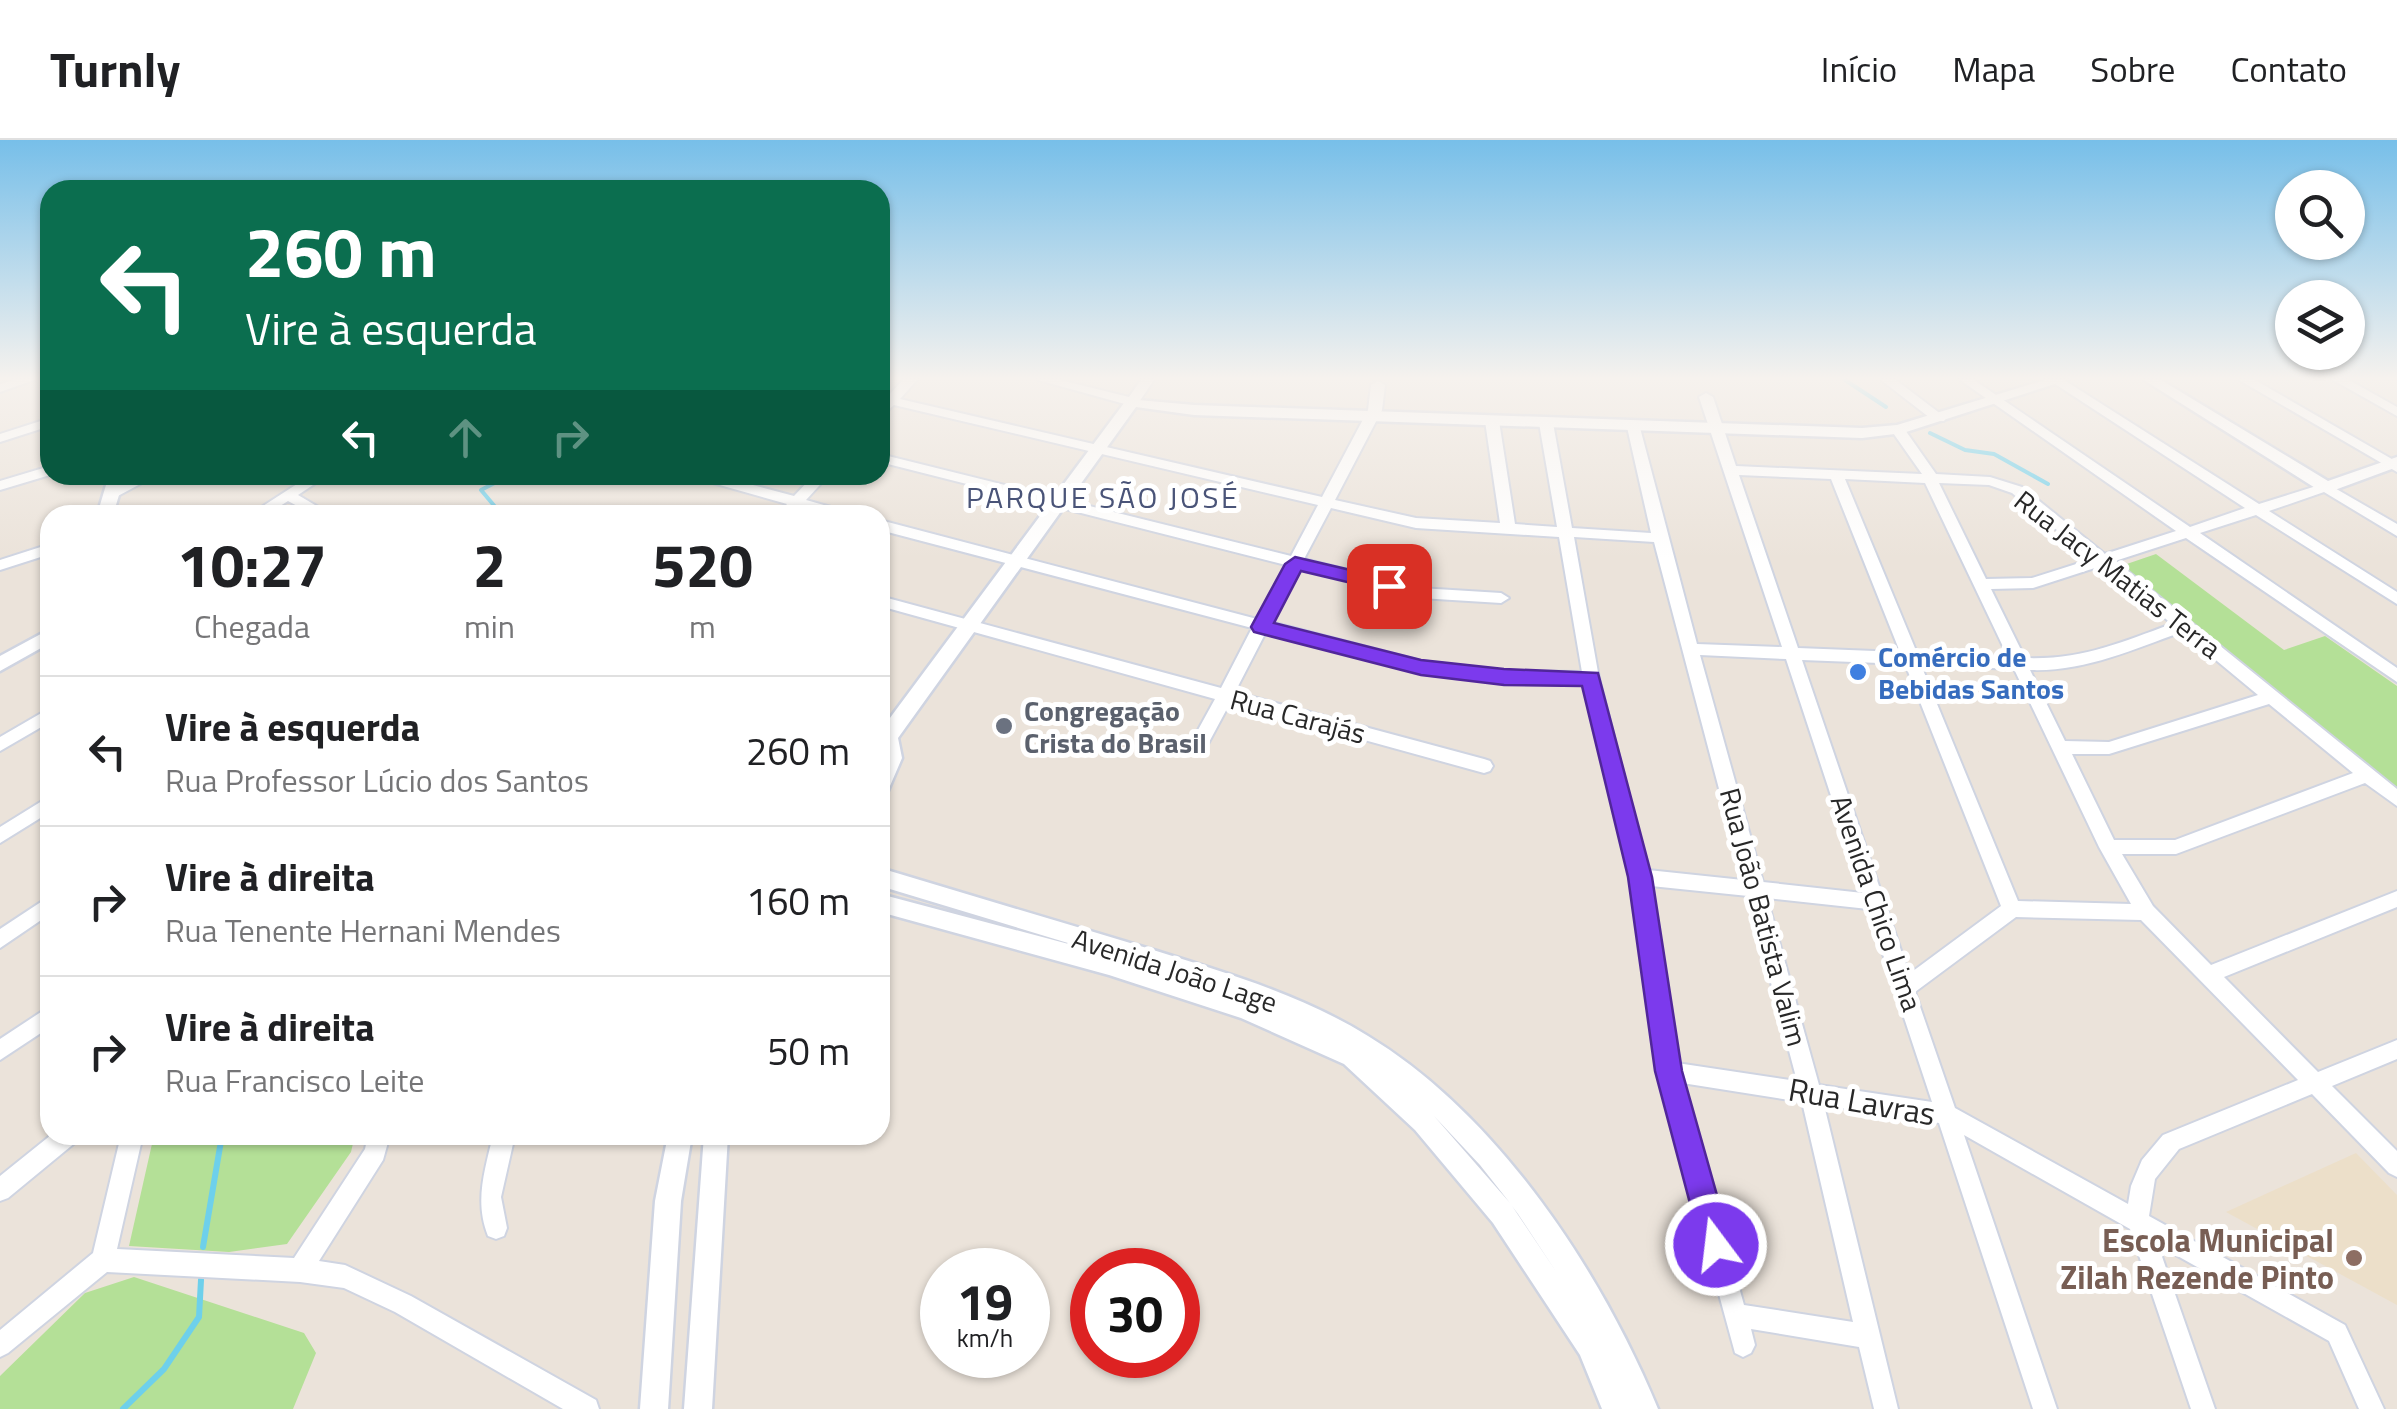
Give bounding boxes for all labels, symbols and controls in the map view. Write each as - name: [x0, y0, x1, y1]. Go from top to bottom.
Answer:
- text: Turnly: [50, 33, 181, 106]
- text: Início: [1821, 42, 1897, 96]
- text: Mapa: [1952, 42, 2035, 96]
- text: Sobre: [2090, 42, 2176, 96]
- text: Contato: [2231, 42, 2347, 96]
- map controls: [2275, 170, 2365, 370]
- button: search: [2275, 170, 2365, 260]
- text: 260 m: [245, 198, 437, 304]
- icon: left: [80, 220, 210, 350]
- button: layers: [2275, 280, 2365, 370]
- text: Vire à esquerda: [245, 294, 537, 362]
- icon: left: [333, 410, 388, 465]
- icon: ahead: [438, 410, 493, 465]
- icon: right: [543, 410, 598, 465]
- district label: PARQUE SÃO JOSÉ: [966, 474, 1240, 520]
- street label: Rua Jacy Matias Terra: [2005, 479, 2231, 669]
- text: 10:27: [177, 519, 327, 610]
- text: 2: [473, 519, 506, 610]
- text: 520: [652, 519, 753, 610]
- pin: [1347, 544, 1432, 629]
- icon: arrive: [1362, 559, 1417, 614]
- text: Chegada: [194, 602, 310, 650]
- text: min: [464, 602, 515, 650]
- text: m: [689, 602, 716, 650]
- place label: Comércio de Bebidas Santos: [1878, 635, 2064, 710]
- marker: Comércio de Bebidas Santos: [1847, 661, 1869, 683]
- street label: Rua Carajás: [1226, 677, 1370, 755]
- place label: Congregação Crista do Brasil: [1024, 689, 1207, 764]
- text: Vire à esquerda: [165, 698, 420, 756]
- marker: Congregação Crista do Brasil: [993, 715, 1015, 737]
- text: 260 m: [746, 722, 850, 780]
- icon: left: [80, 724, 135, 779]
- text: Rua Professor Lúcio dos Santos: [165, 756, 589, 804]
- street label: Rua João Batista Valim: [1709, 783, 1819, 1051]
- street label: Avenida Chico Lima: [1820, 789, 1934, 1017]
- text: Vire à direita: [165, 848, 375, 906]
- text: 160 m: [746, 872, 850, 930]
- icon: right: [80, 874, 135, 929]
- text: Rua Tenente Hernani Mendes: [165, 906, 561, 954]
- street label: Avenida João Lage: [1067, 917, 1283, 1023]
- text: Vire à direita: [165, 998, 375, 1056]
- text: 50 m: [767, 1022, 850, 1080]
- icon: right: [80, 1024, 135, 1079]
- text: Rua Francisco Leite: [165, 1056, 424, 1104]
- street label: Rua Lavras: [1785, 1064, 1939, 1138]
- position arrow: [1664, 1193, 1768, 1297]
- place label: Escola Municipal Zilah Rezende Pinto: [2060, 1216, 2334, 1301]
- marker: Escola Municipal Zilah Rezende Pinto: [2343, 1247, 2365, 1269]
- speed limit sign: 30: [1070, 1248, 1200, 1378]
- text: 19: [957, 1263, 1013, 1339]
- text: km/h: [957, 1319, 1013, 1357]

